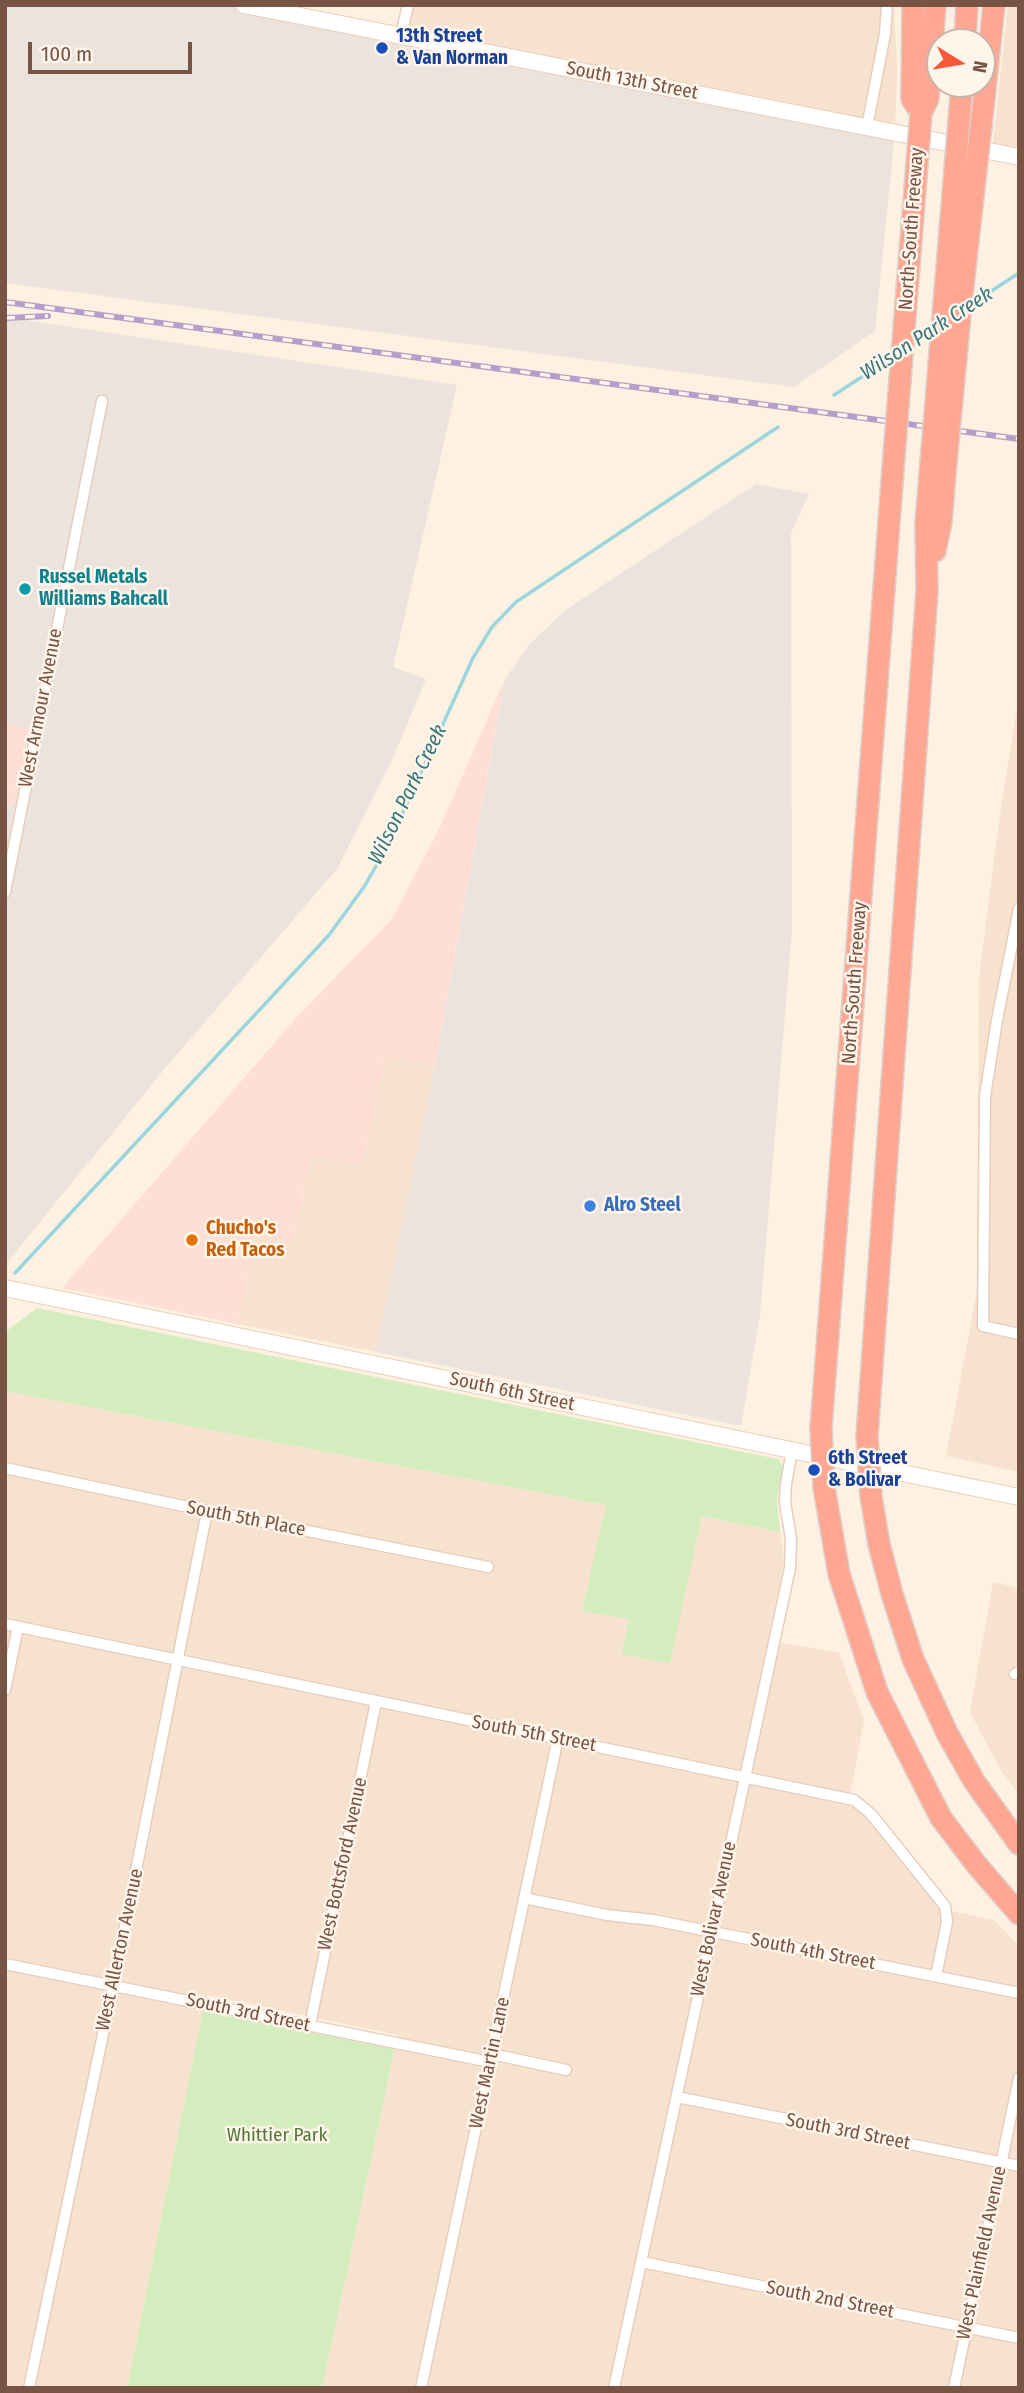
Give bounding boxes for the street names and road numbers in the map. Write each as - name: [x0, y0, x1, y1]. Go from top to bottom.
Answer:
- street label: South 13th Street: [564, 57, 700, 105]
- street label: North-South Freeway: [895, 147, 929, 311]
- street label: West Armour Avenue: [14, 627, 68, 789]
- street label: North-South Freeway: [838, 901, 872, 1065]
- street label: South 6th Street: [448, 1368, 576, 1416]
- street label: South 5th Place: [185, 1496, 307, 1542]
- street label: South 5th Street: [470, 1711, 598, 1757]
- street label: West Bottsford Avenue: [313, 1775, 373, 1953]
- street label: West Bolivar Avenue: [686, 1839, 742, 1999]
- street label: West Allerton Avenue: [92, 1867, 148, 2033]
- street label: South 4th Street: [749, 1929, 877, 1975]
- street label: South 3rd Street: [184, 1989, 312, 2037]
- street label: West Martin Lane: [465, 1995, 515, 2131]
- street label: South 3rd Street: [784, 2109, 912, 2155]
- street label: West Plainfield Avenue: [952, 2164, 1012, 2342]
- street label: South 2nd Street: [764, 2276, 896, 2324]

